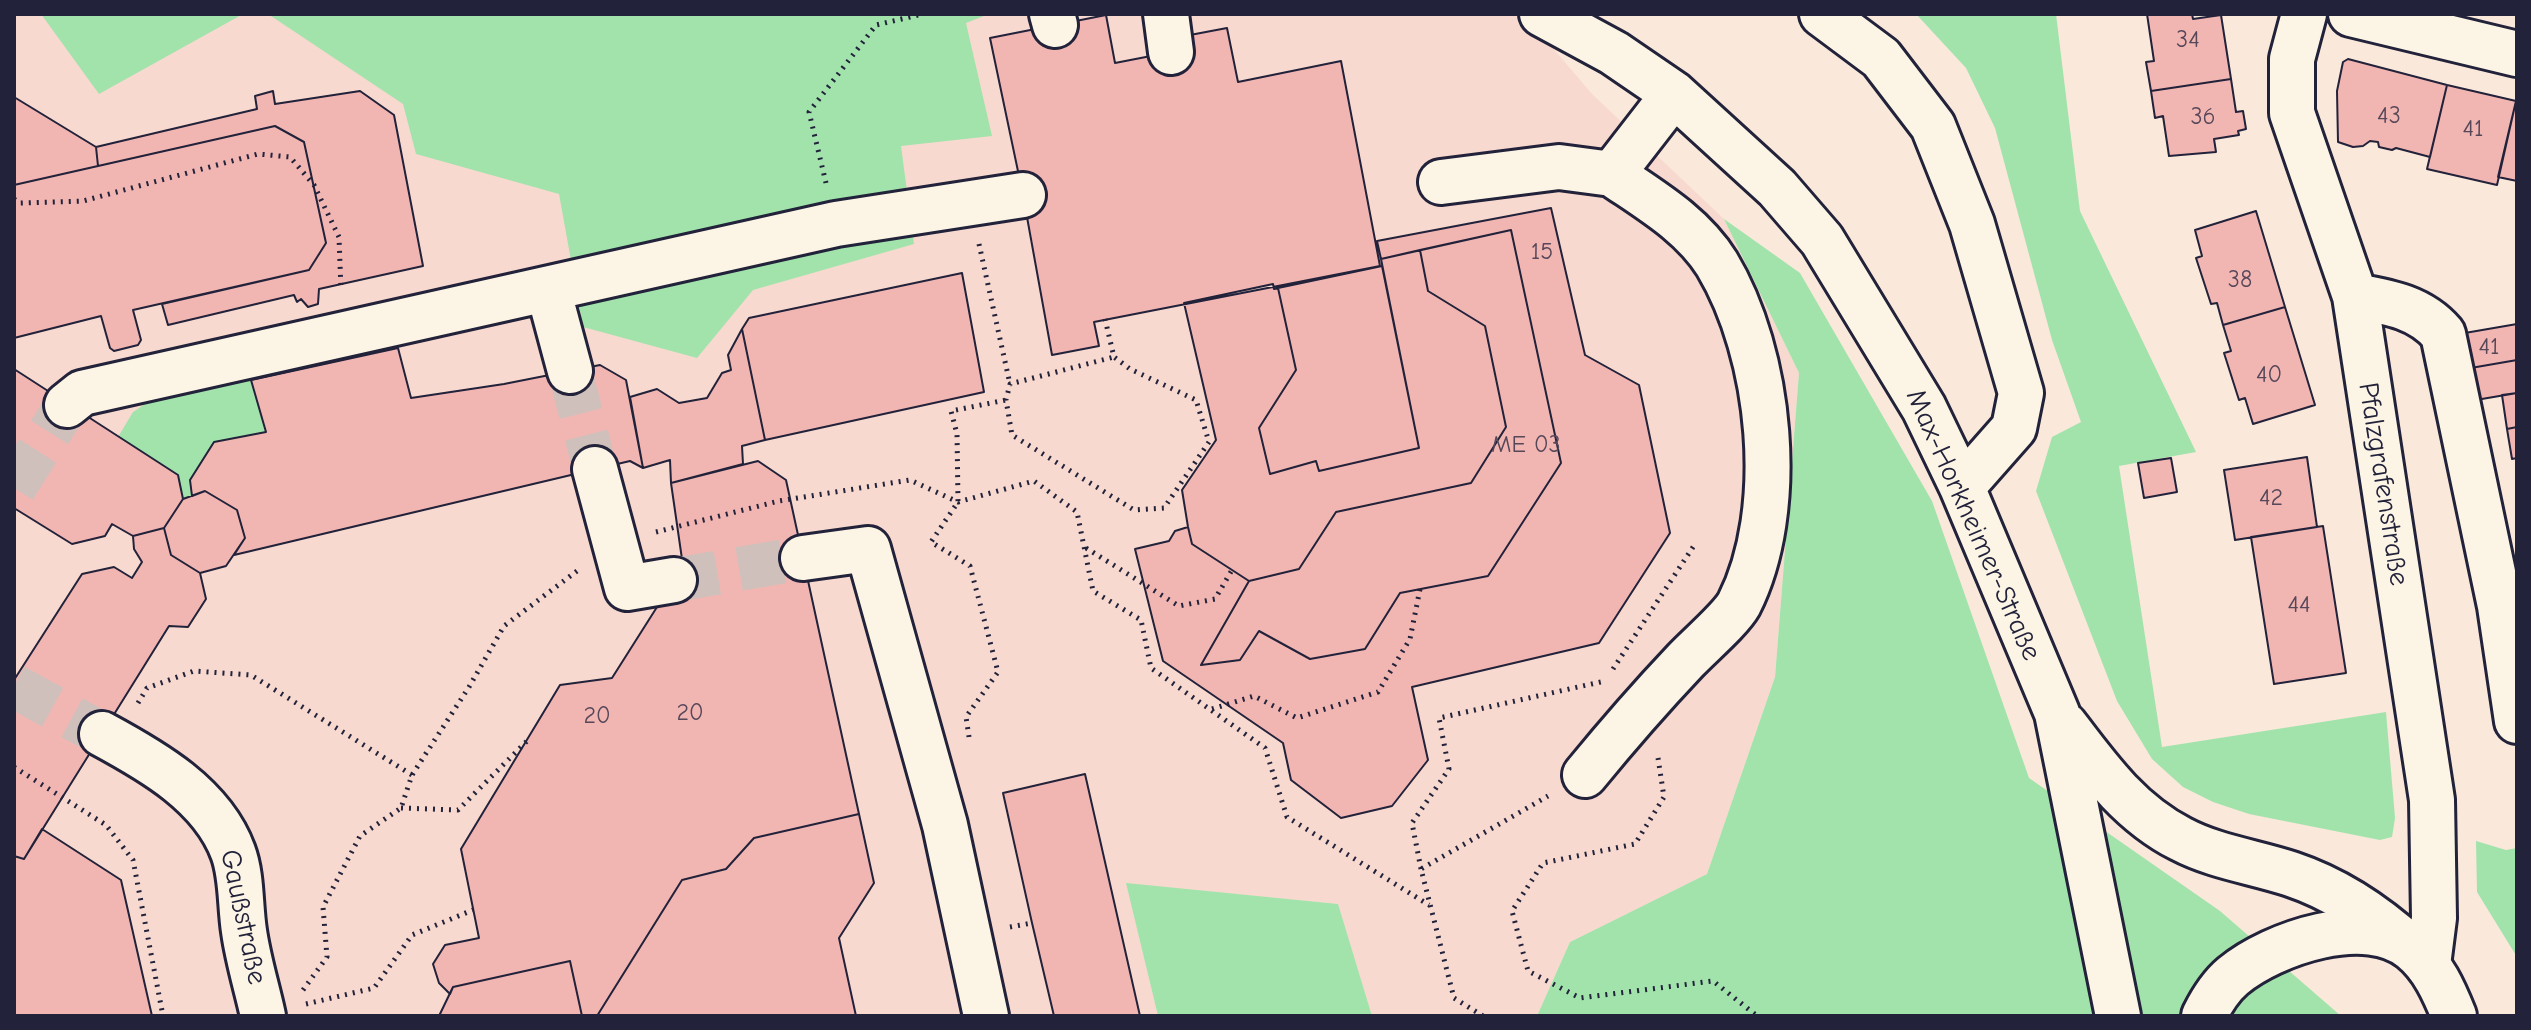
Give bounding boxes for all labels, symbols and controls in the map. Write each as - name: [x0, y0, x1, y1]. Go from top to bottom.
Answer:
- house number: 34: [2176, 26, 2200, 54]
- house number: 43: [2377, 102, 2401, 130]
- house number: 36: [2190, 103, 2216, 131]
- house number: 41: [2462, 115, 2484, 143]
- house number: 15: [1531, 238, 1553, 266]
- house number: 38: [2228, 266, 2252, 294]
- house number: 41: [2478, 333, 2500, 361]
- house number: 40: [2256, 361, 2282, 389]
- street label: Pfalzgrafenstraße: [2350, 380, 2416, 588]
- street label: Max-Horkheimer-Straße: [1898, 384, 2048, 666]
- house number: ME 03: [1491, 431, 1561, 459]
- house number: 42: [2259, 484, 2283, 512]
- house number: 44: [2287, 591, 2311, 619]
- house number: 20: [676, 699, 704, 727]
- house number: 20: [583, 702, 611, 730]
- street label: Gaußstraße: [212, 847, 274, 987]

